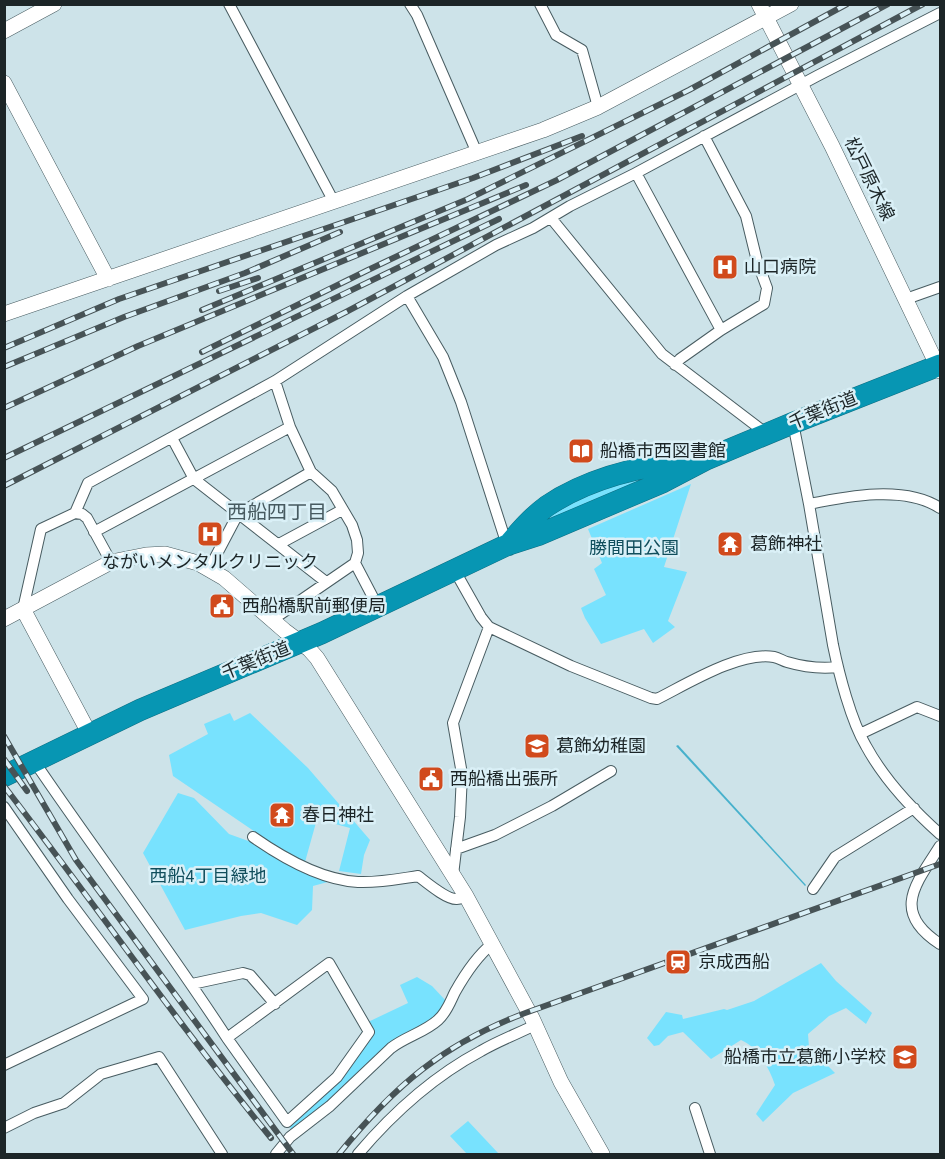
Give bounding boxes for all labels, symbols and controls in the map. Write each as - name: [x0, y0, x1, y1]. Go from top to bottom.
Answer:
- street label: 松戸原木線: [838, 133, 900, 225]
- hospital icon: 山口病院: [710, 252, 740, 282]
- place label: 山口病院: [744, 255, 816, 280]
- street label: 千葉街道: [785, 386, 861, 436]
- library icon: 船橋市西図書館: [566, 436, 596, 466]
- place label: 船橋市西図書館: [600, 439, 726, 464]
- district label: 西船四丁目: [227, 499, 327, 527]
- hospital icon: ながいメンタルクリニック: [195, 519, 225, 549]
- temple icon: 葛飾神社: [715, 529, 745, 559]
- place label: 葛飾神社: [750, 532, 822, 557]
- park label: 勝間田公園: [589, 536, 679, 561]
- place label: ながいメンタルクリニック: [102, 550, 318, 575]
- public building icon: 西船橋駅前郵便局: [207, 591, 237, 621]
- place label: 西船橋駅前郵便局: [242, 594, 386, 619]
- street label: 千葉街道: [218, 636, 294, 686]
- school or university icon: 葛飾幼稚園: [522, 731, 552, 761]
- place label: 葛飾幼稚園: [556, 734, 646, 759]
- public building icon: 西船橋出張所: [416, 764, 446, 794]
- place label: 西船橋出張所: [450, 767, 558, 792]
- temple icon: 春日神社: [267, 800, 297, 830]
- place label: 春日神社: [302, 803, 374, 828]
- park label: 西船4丁目緑地: [150, 864, 266, 889]
- station icon: 京成西船: [663, 947, 693, 977]
- place label: 京成西船: [698, 950, 770, 975]
- school or university icon: 船橋市立葛飾小学校: [890, 1042, 920, 1072]
- place label: 船橋市立葛飾小学校: [724, 1045, 886, 1070]

